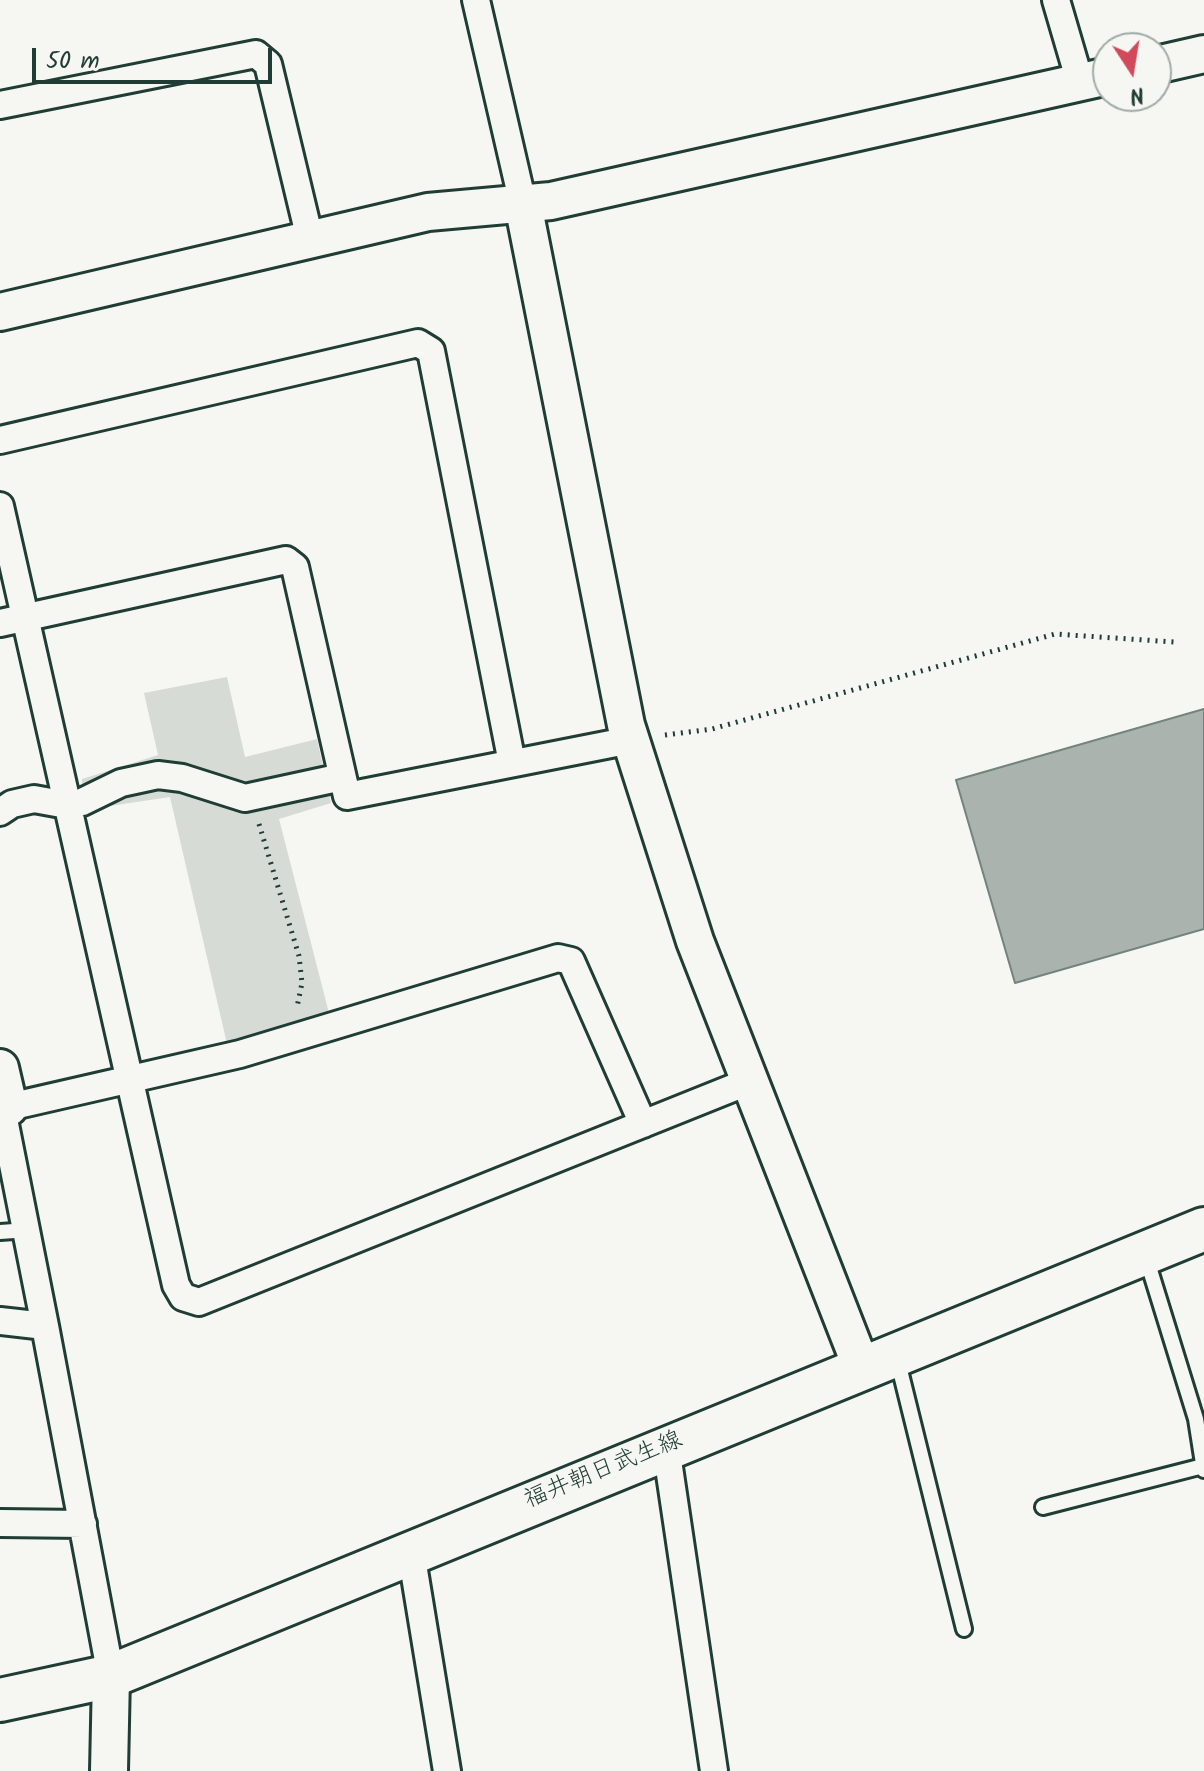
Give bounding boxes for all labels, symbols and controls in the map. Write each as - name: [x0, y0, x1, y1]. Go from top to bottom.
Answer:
- scale bar: [36, 32, 276, 82]
- north arrow: [1092, 32, 1172, 112]
- text: 50 m: [46, 42, 100, 81]
- text: N: [1126, 75, 1147, 113]
- street label: 福井朝日武生線: [521, 1427, 687, 1517]

